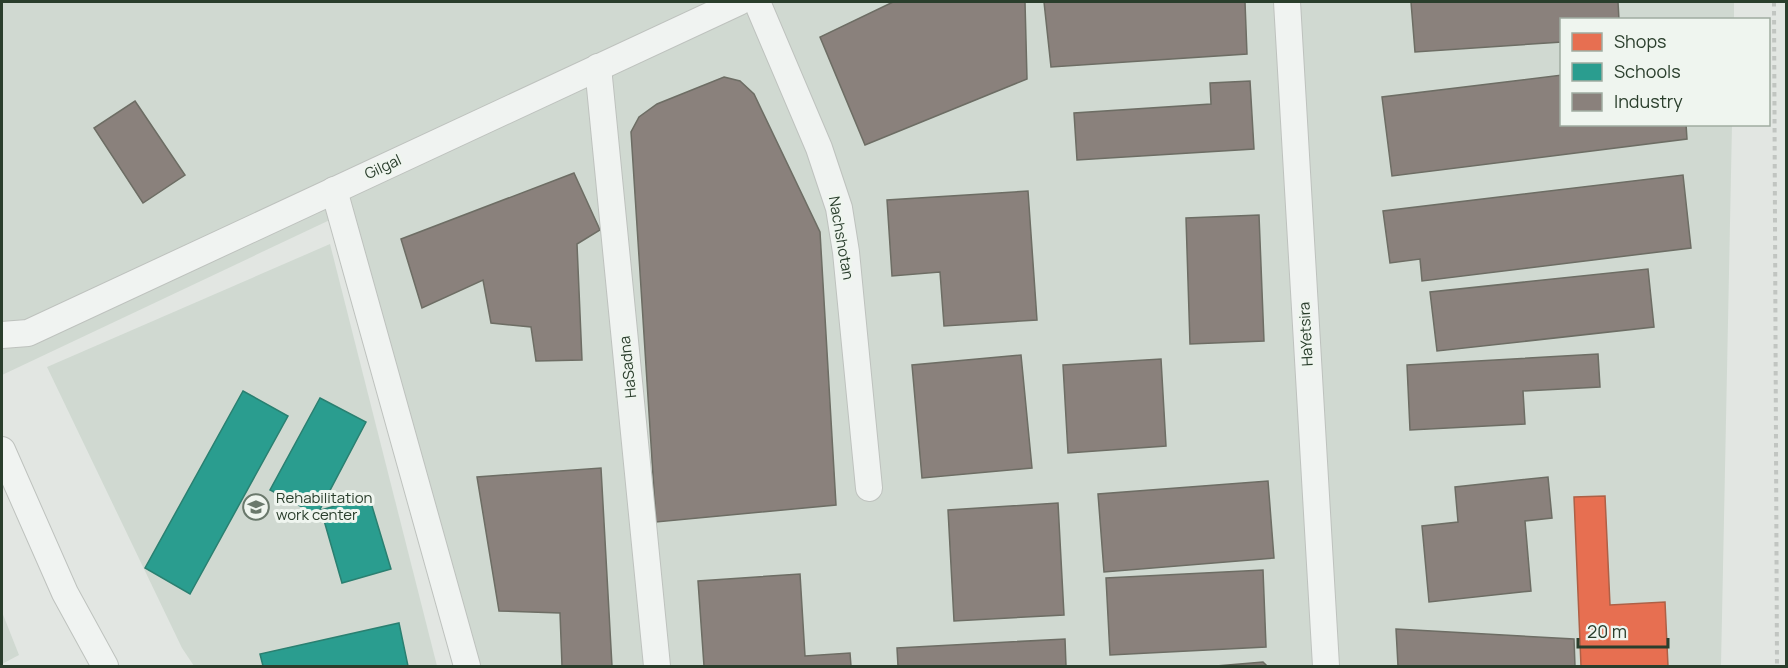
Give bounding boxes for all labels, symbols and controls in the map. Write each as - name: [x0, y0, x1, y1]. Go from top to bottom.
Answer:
- legend: [1560, 18, 1770, 126]
- text: Shops: [1614, 29, 1666, 53]
- text: Schools: [1614, 59, 1681, 83]
- text: Industry: [1614, 89, 1683, 113]
- street label: Gilgal: [361, 149, 405, 184]
- street label: Nachshotan: [824, 194, 859, 282]
- street label: HaYetsira: [1293, 301, 1318, 367]
- street label: HaSadna: [614, 335, 641, 399]
- place label: Rehabilitation work center: [276, 487, 373, 525]
- school or university icon: Rehabilitation work center: [241, 492, 271, 522]
- scale bar: [1578, 611, 1668, 649]
- text: 20 m: [1587, 619, 1627, 643]

